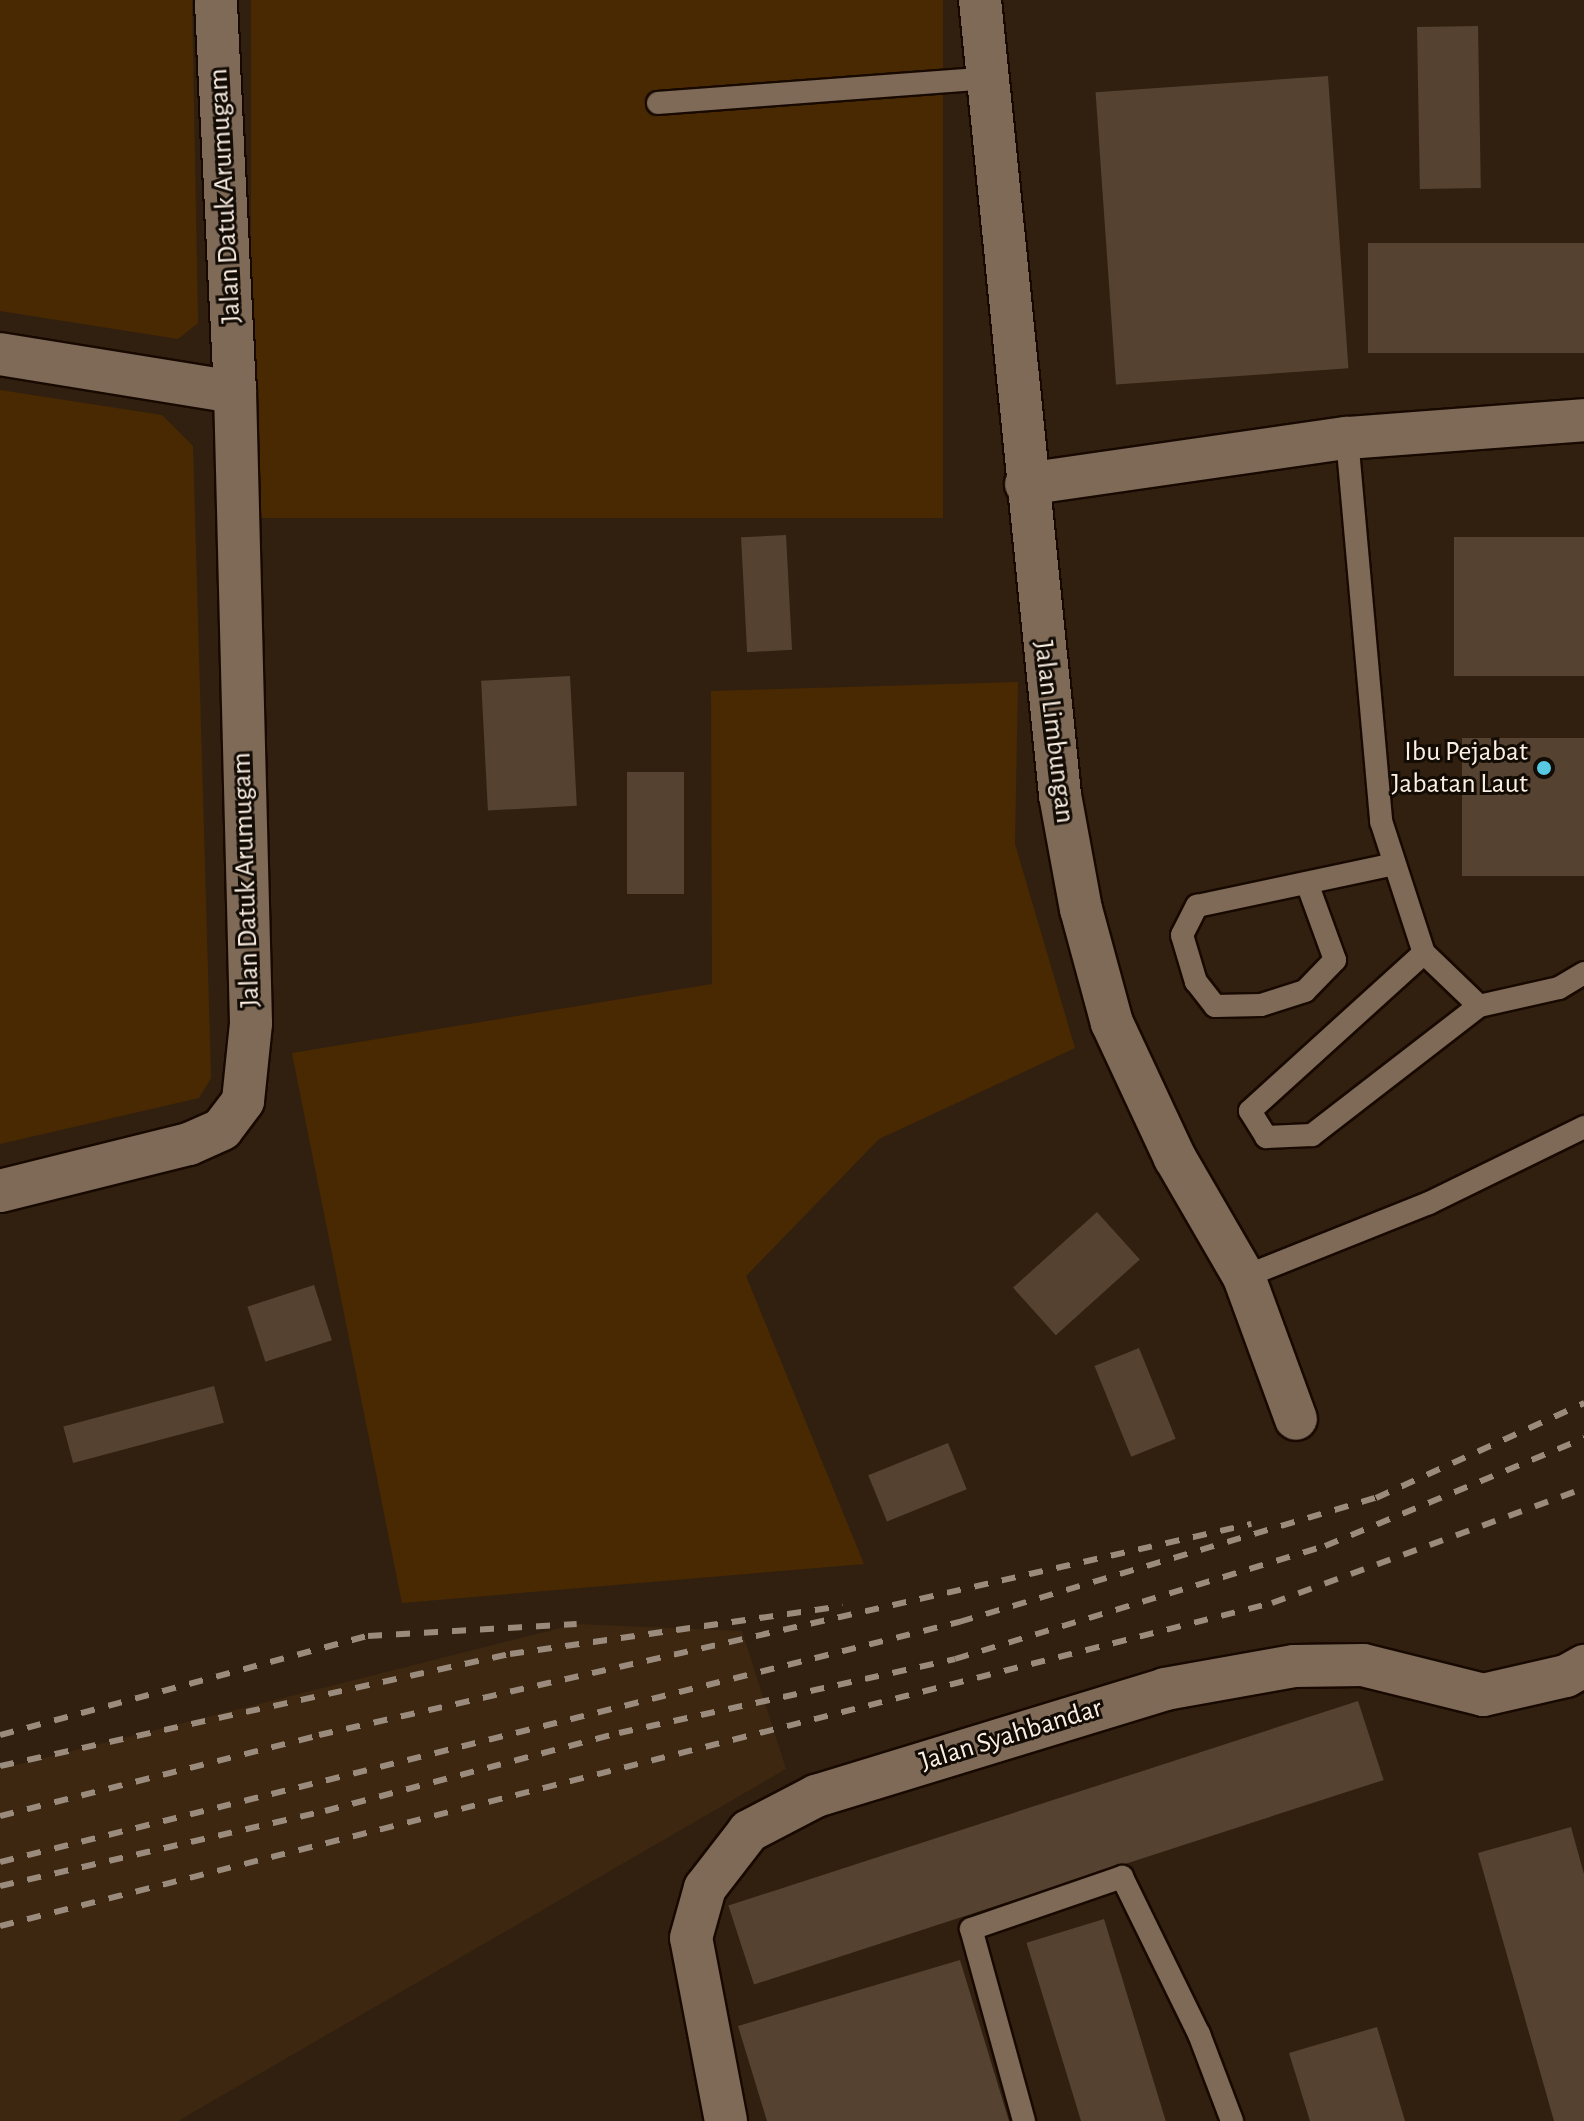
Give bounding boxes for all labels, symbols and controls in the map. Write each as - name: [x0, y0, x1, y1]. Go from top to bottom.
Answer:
- street label: Jalan Datuk Arumugam: [202, 68, 248, 324]
- street label: Jalan Limbungan: [1026, 639, 1082, 825]
- place label: Ibu Pejabat Jabatan Laut: [1391, 735, 1528, 801]
- street label: Jalan Datuk Arumugam: [225, 752, 267, 1008]
- marker: Ibu Pejabat Jabatan Laut: [1535, 759, 1553, 777]
- street label: Jalan Syahbandar: [916, 1691, 1106, 1779]

